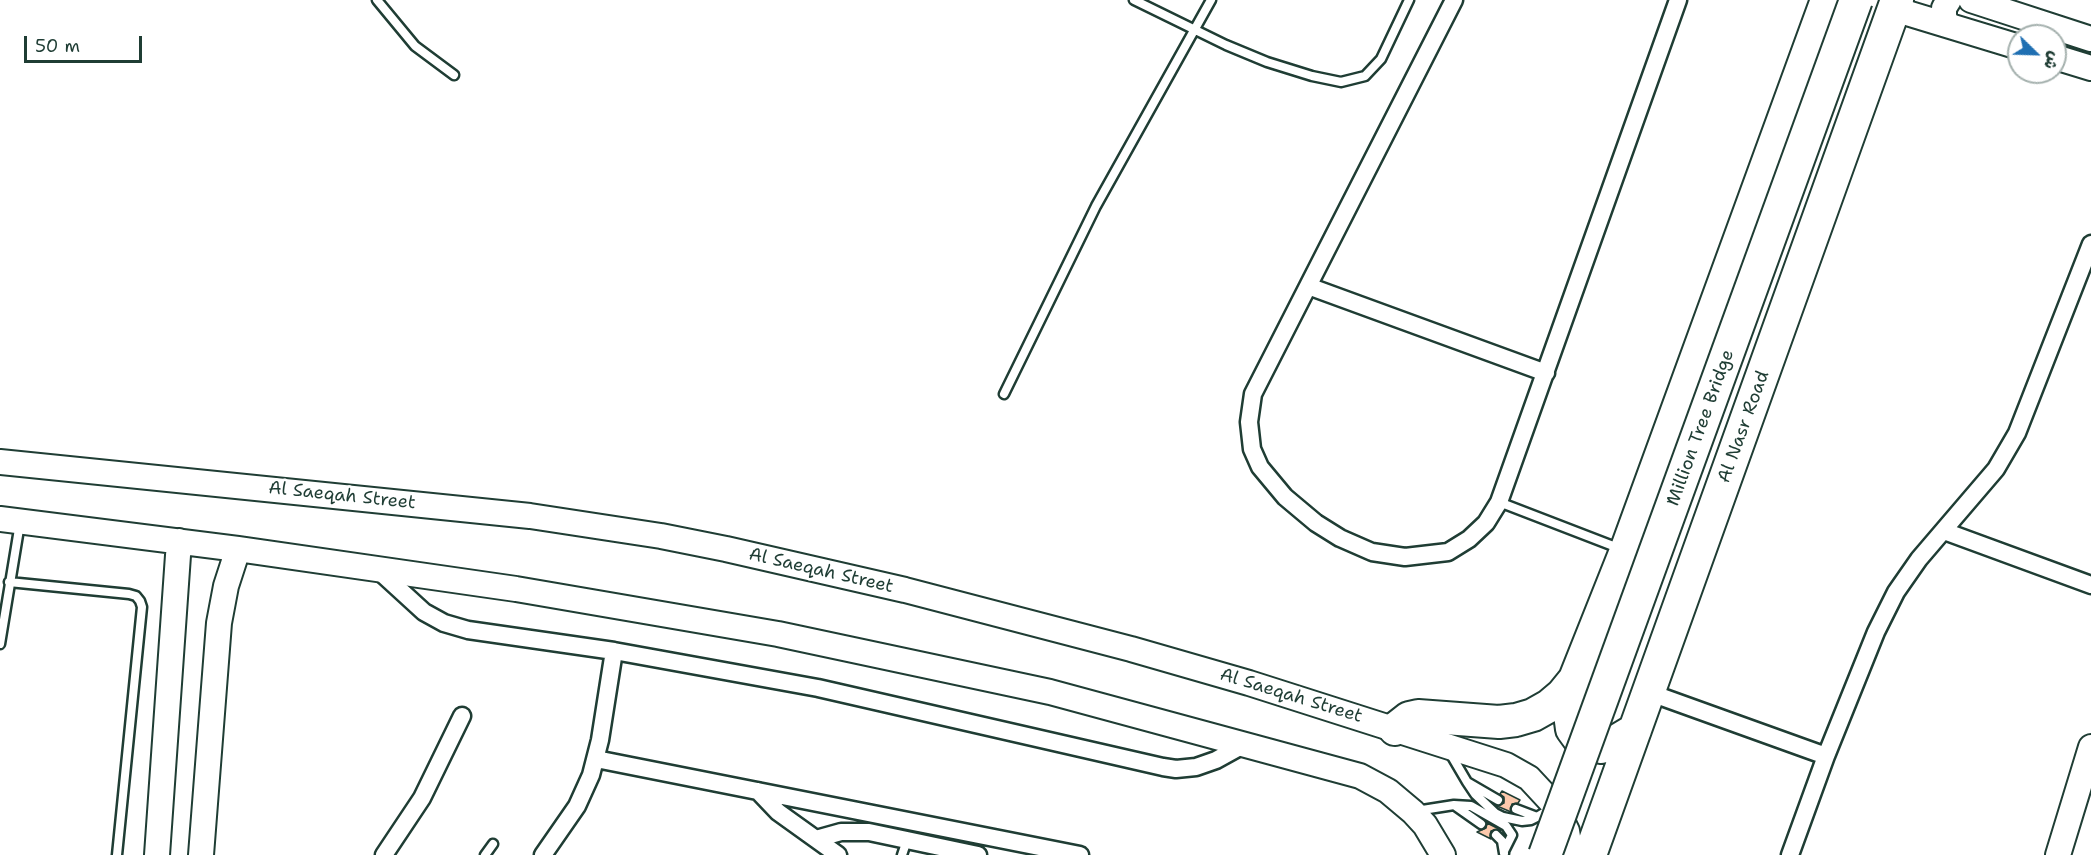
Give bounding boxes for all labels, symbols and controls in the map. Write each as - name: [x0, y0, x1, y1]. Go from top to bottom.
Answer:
- scale bar: [27, 24, 146, 62]
- north arrow: [2007, 24, 2067, 84]
- text: 50 m: [35, 34, 80, 58]
- text: ش: [2039, 48, 2065, 73]
- street label: Million Tree Bridge: [1663, 347, 1739, 509]
- street label: Al Nasr Road: [1714, 368, 1774, 486]
- street label: Al Saeqah Street: [267, 478, 417, 514]
- street label: Al Saeqah Street: [747, 544, 895, 598]
- street label: Al Saeqah Street: [1217, 664, 1365, 728]

